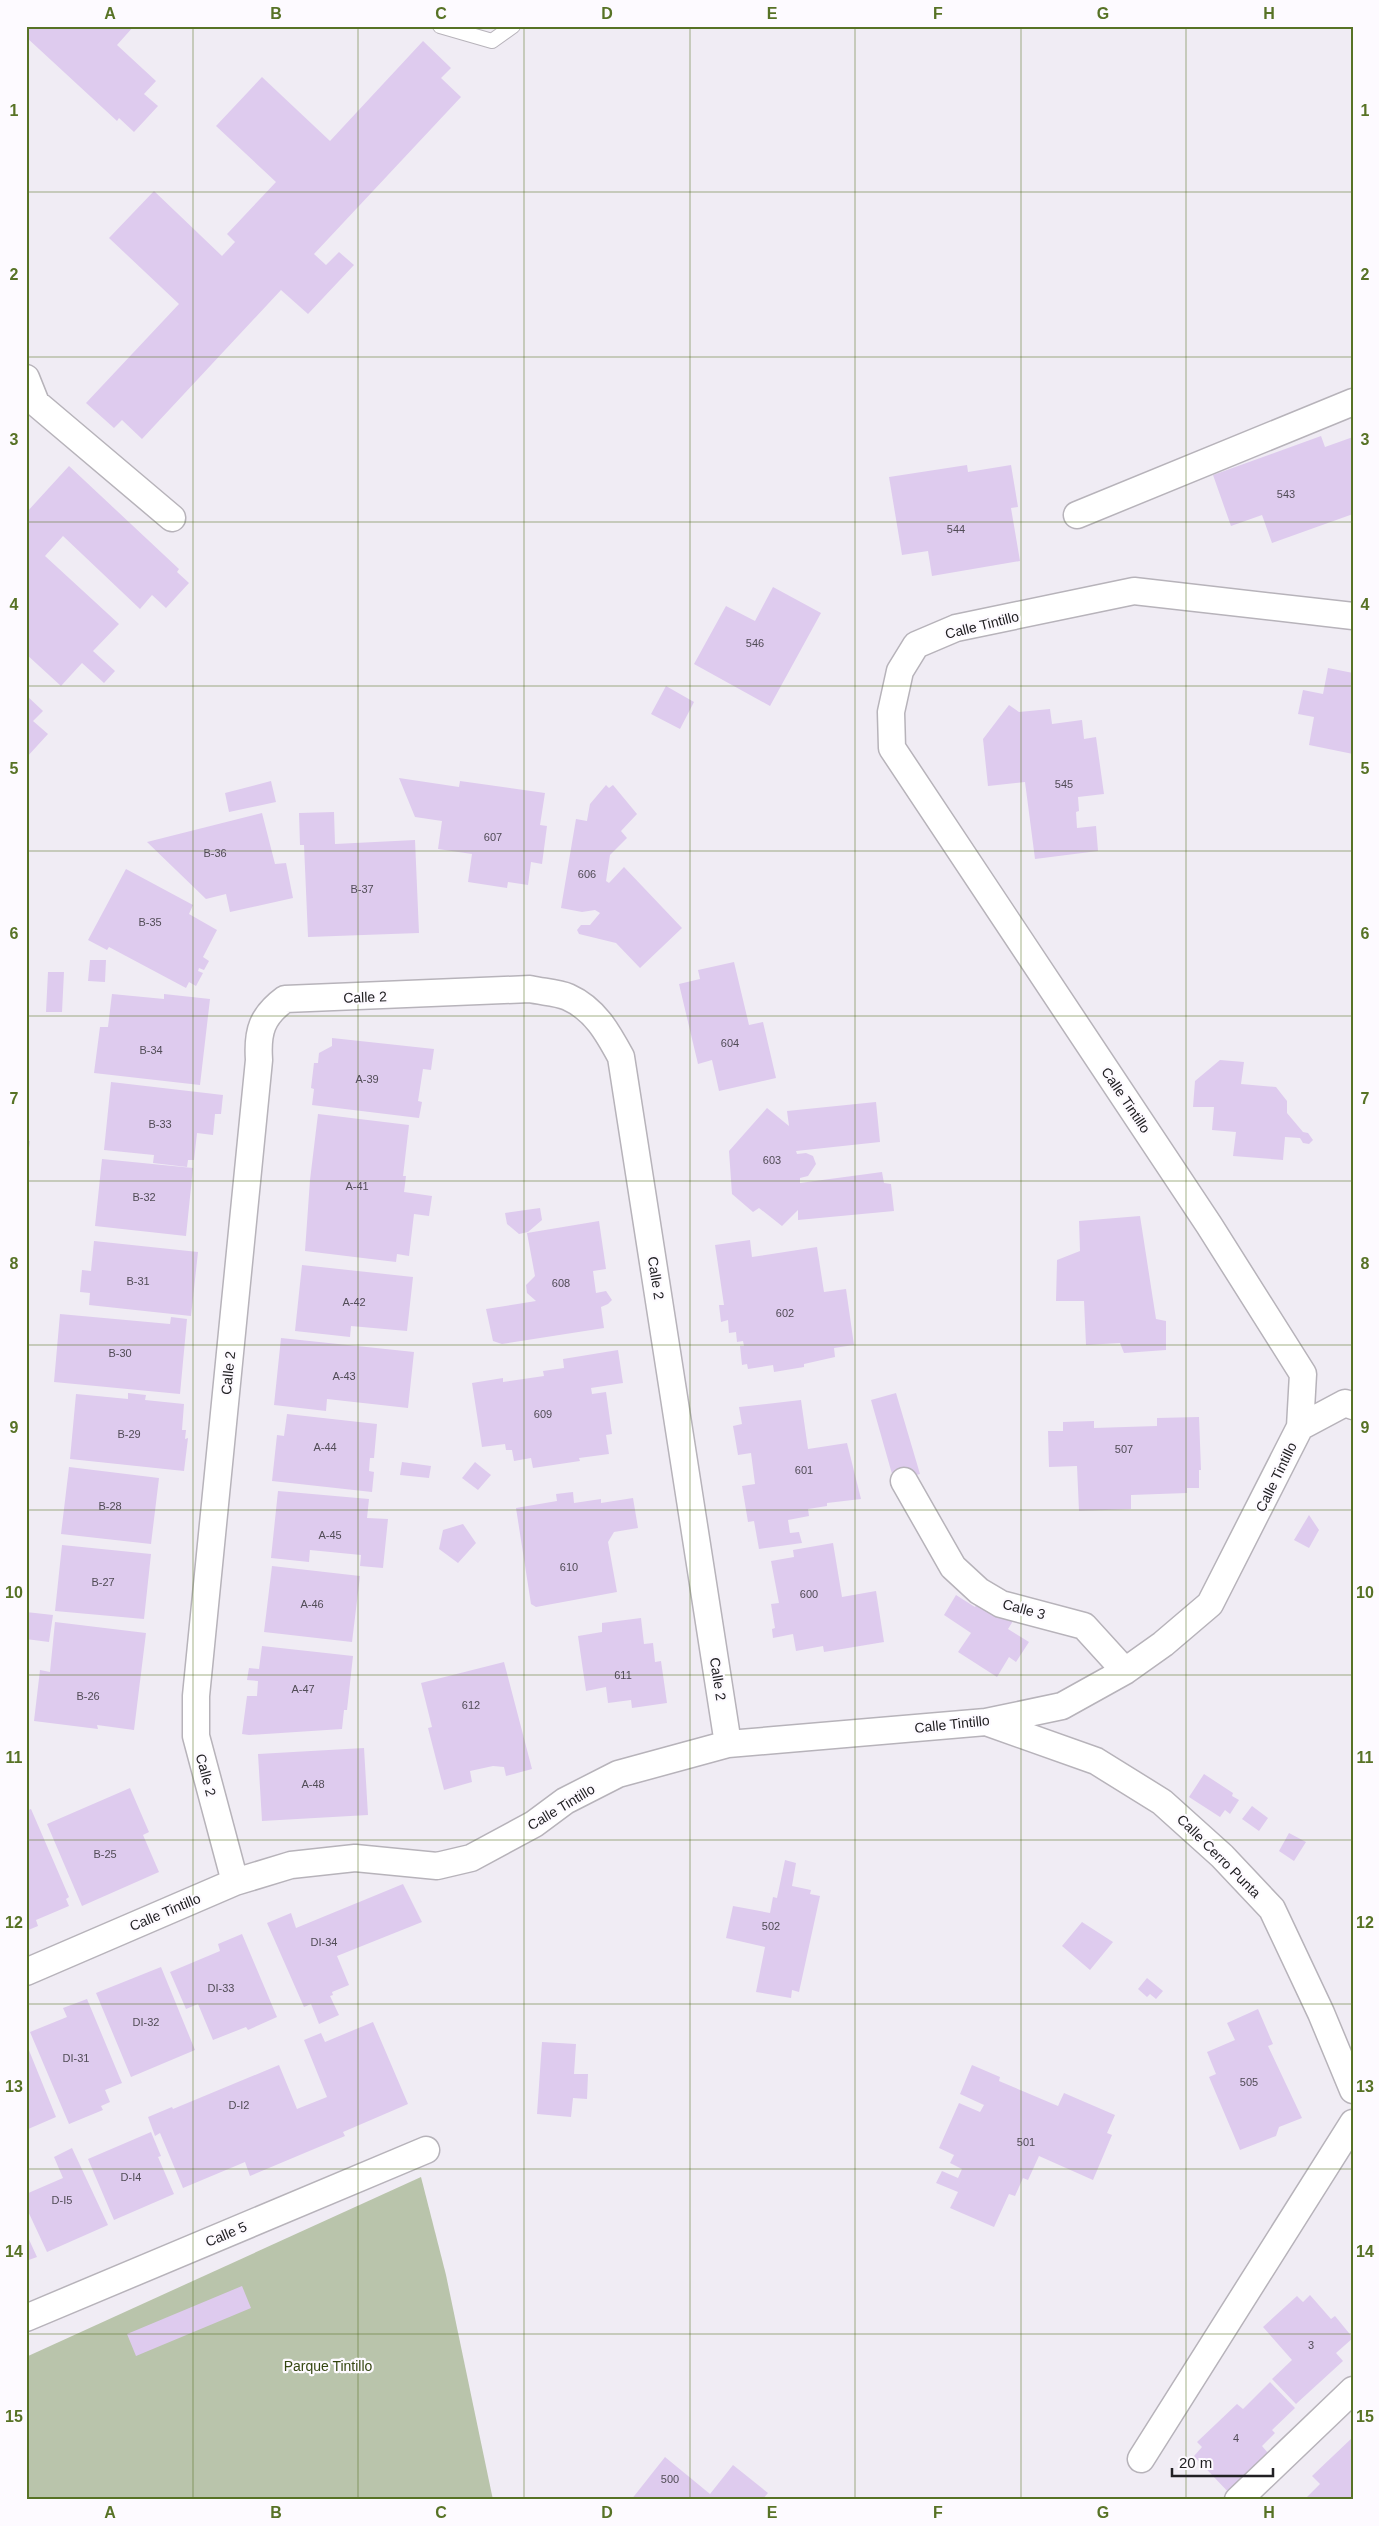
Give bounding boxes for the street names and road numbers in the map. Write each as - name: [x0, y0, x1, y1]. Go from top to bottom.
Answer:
- street label: Calle Tintillo: [943, 608, 1021, 642]
- street label: Calle 2: [343, 988, 387, 1006]
- street label: Calle Tintillo: [1098, 1064, 1154, 1136]
- street label: Calle 2: [645, 1255, 667, 1301]
- street label: Calle 2: [218, 1350, 238, 1396]
- street label: Calle Tintillo: [1252, 1439, 1300, 1514]
- street label: Calle 3: [1001, 1596, 1047, 1622]
- street label: Calle 2: [707, 1656, 729, 1702]
- street label: Calle Tintillo: [914, 1712, 991, 1736]
- street label: Calle 2: [193, 1752, 219, 1798]
- street label: Calle Tintillo: [525, 1781, 598, 1833]
- street label: Calle Cerro Punta: [1174, 1811, 1264, 1901]
- street label: Calle Tintillo: [127, 1890, 203, 1934]
- street label: Calle 5: [203, 2218, 249, 2250]

